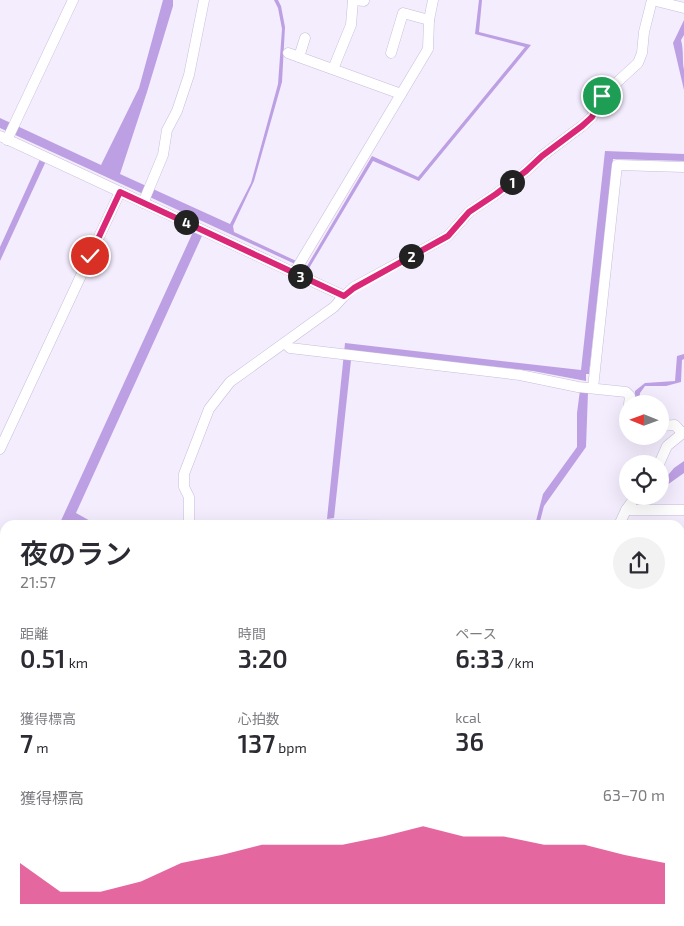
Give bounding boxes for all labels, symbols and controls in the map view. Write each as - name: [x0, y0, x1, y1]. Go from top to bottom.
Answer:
- pin: [581, 75, 623, 117]
- icon: arrive: [588, 82, 616, 110]
- pin: 1: [500, 170, 524, 194]
- text: 1: [509, 174, 516, 191]
- pin: 4: [174, 210, 198, 234]
- text: 4: [182, 214, 191, 231]
- pin: [69, 235, 111, 277]
- icon: check: [76, 242, 104, 270]
- pin: 2: [398, 244, 424, 268]
- text: 2: [407, 248, 416, 265]
- pin: 3: [288, 264, 312, 288]
- text: 3: [297, 268, 304, 285]
- north arrow: [619, 395, 669, 445]
- map controls: [619, 395, 669, 505]
- button: locate: [619, 455, 669, 505]
- text: 夜のラン: [20, 536, 132, 570]
- button: share: [613, 537, 665, 589]
- text: 21:57: [20, 572, 56, 591]
- text: 距離: [20, 625, 48, 642]
- text: 時間: [238, 625, 266, 642]
- text: ペース: [455, 625, 497, 642]
- text: 0.51: [20, 643, 66, 673]
- text: 3:20: [238, 643, 288, 673]
- text: 6:33: [455, 643, 504, 673]
- text: km: [66, 654, 88, 671]
- text: /km: [504, 654, 534, 671]
- text: kcal: [455, 709, 481, 726]
- text: 獲得標高: [20, 710, 76, 727]
- text: 心拍数: [238, 710, 280, 727]
- text: 36: [455, 726, 484, 756]
- text: 7: [20, 728, 33, 758]
- text: 137: [238, 728, 275, 758]
- text: m: [33, 739, 48, 756]
- text: bpm: [275, 739, 307, 756]
- text: 63–70 m: [603, 785, 665, 804]
- text: 獲得標高: [20, 788, 84, 807]

